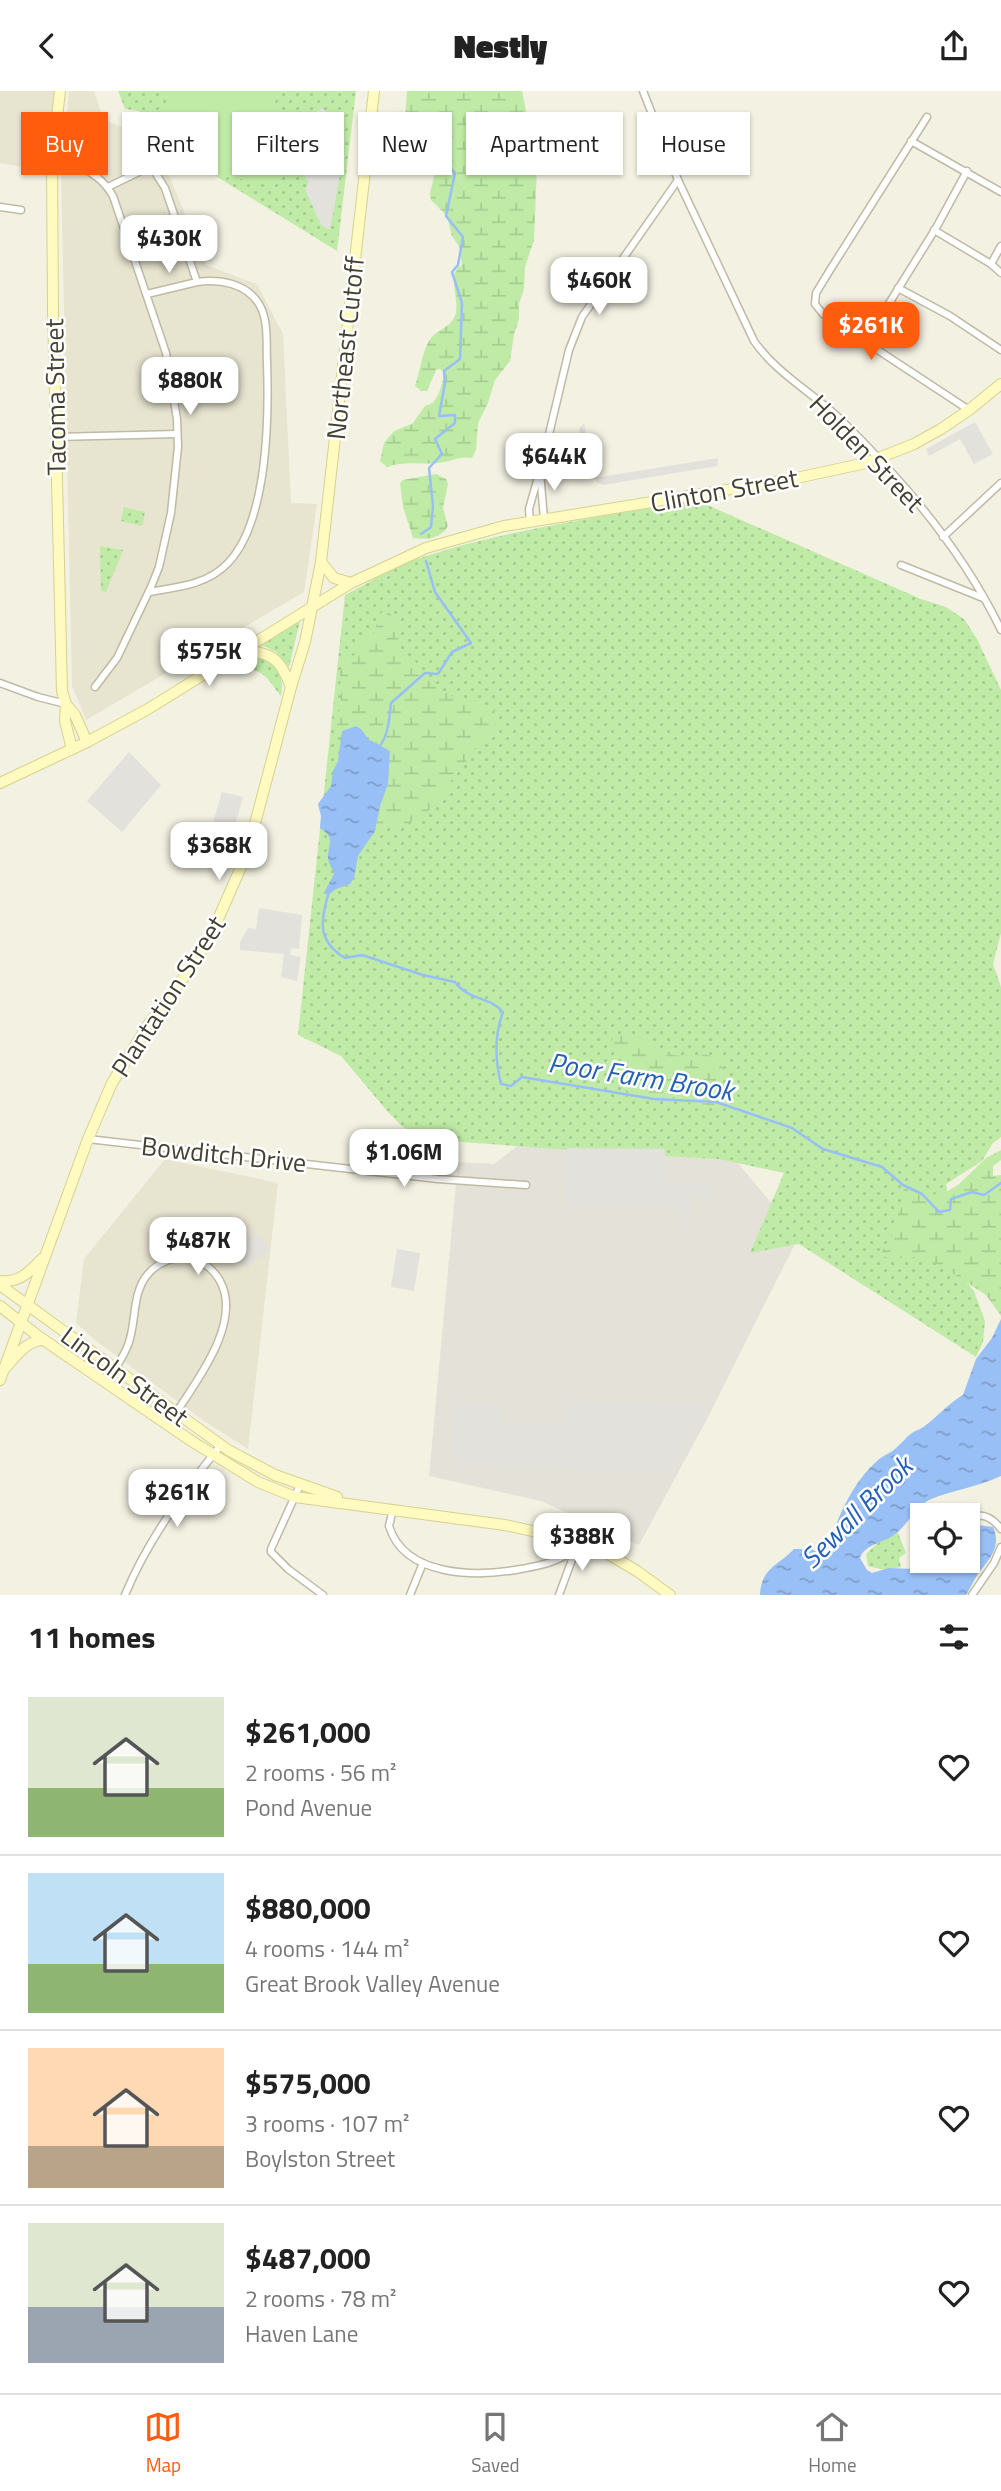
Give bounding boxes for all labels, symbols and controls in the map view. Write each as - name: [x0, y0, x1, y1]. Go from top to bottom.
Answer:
- text: Nestly: [454, 22, 547, 70]
- icon: back: [28, 27, 66, 65]
- icon: share: [935, 27, 973, 65]
- chip: Buy: [21, 112, 108, 175]
- chip: Rent: [122, 112, 218, 175]
- chip: Filters: [232, 112, 344, 175]
- chip: New: [358, 112, 452, 175]
- chip: Apartment: [466, 112, 623, 175]
- chip: House: [637, 112, 750, 175]
- pin: $430K: [120, 215, 218, 275]
- text: $430K: [136, 220, 202, 255]
- street label: Northeast Cutoff: [316, 254, 374, 442]
- pin: $460K: [550, 257, 648, 317]
- text: $460K: [566, 262, 632, 297]
- pin: $261K: [822, 303, 920, 362]
- text: $261K: [838, 307, 904, 342]
- street label: Tacoma Street: [34, 318, 76, 476]
- pin: $880K: [141, 357, 239, 417]
- text: $880K: [157, 362, 223, 397]
- street label: Holden Street: [801, 385, 933, 521]
- pin: $644K: [505, 433, 603, 493]
- text: $644K: [521, 438, 587, 473]
- street label: Clinton Street: [647, 458, 801, 522]
- pin: $575K: [160, 629, 258, 688]
- text: $575K: [176, 633, 242, 668]
- pin: $368K: [170, 823, 268, 882]
- text: $368K: [186, 827, 252, 862]
- street label: Plantation Street: [101, 907, 235, 1085]
- water label: Poor Farm Brook: [545, 1040, 740, 1112]
- street label: Bowditch Drive: [140, 1126, 308, 1182]
- pin: $1.06M: [347, 1129, 461, 1189]
- text: $1.06M: [365, 1134, 443, 1169]
- pin: $487K: [149, 1217, 247, 1277]
- text: $487K: [165, 1222, 231, 1257]
- street label: Lincoln Street: [53, 1316, 197, 1436]
- water label: Sewall Brook: [790, 1443, 925, 1578]
- pin: $261K: [128, 1469, 226, 1529]
- text: $261K: [144, 1474, 210, 1509]
- map controls: [910, 1503, 980, 1573]
- button: locate: [910, 1503, 980, 1573]
- pin: $388K: [533, 1513, 631, 1573]
- text: $388K: [549, 1518, 615, 1553]
- text: 11 homes: [28, 1614, 155, 1660]
- icon: filters: [935, 1618, 973, 1656]
- text: $261,000: [245, 1709, 371, 1755]
- icon: home: [84, 1725, 168, 1809]
- icon: heart: [935, 1748, 973, 1786]
- text: 2 rooms · 56 m²: [245, 1755, 396, 1790]
- text: Pond Avenue: [245, 1790, 372, 1825]
- text: $880,000: [245, 1885, 371, 1931]
- icon: home: [84, 1901, 168, 1985]
- icon: heart: [935, 1924, 973, 1962]
- text: 4 rooms · 144 m²: [245, 1931, 409, 1966]
- text: Great Brook Valley Avenue: [245, 1966, 500, 2001]
- text: $575,000: [245, 2060, 371, 2106]
- icon: home: [84, 2076, 168, 2160]
- icon: heart: [935, 2099, 973, 2137]
- text: 3 rooms · 107 m²: [245, 2106, 409, 2141]
- text: Boylston Street: [245, 2141, 395, 2176]
- text: $487,000: [245, 2235, 371, 2281]
- icon: home: [84, 2251, 168, 2335]
- icon: heart: [935, 2274, 973, 2312]
- text: 2 rooms · 78 m²: [245, 2281, 396, 2316]
- text: Haven Lane: [245, 2316, 358, 2351]
- tab: Map: [144, 2408, 182, 2479]
- tab: Saved: [471, 2408, 520, 2479]
- tab: Home: [808, 2408, 857, 2479]

